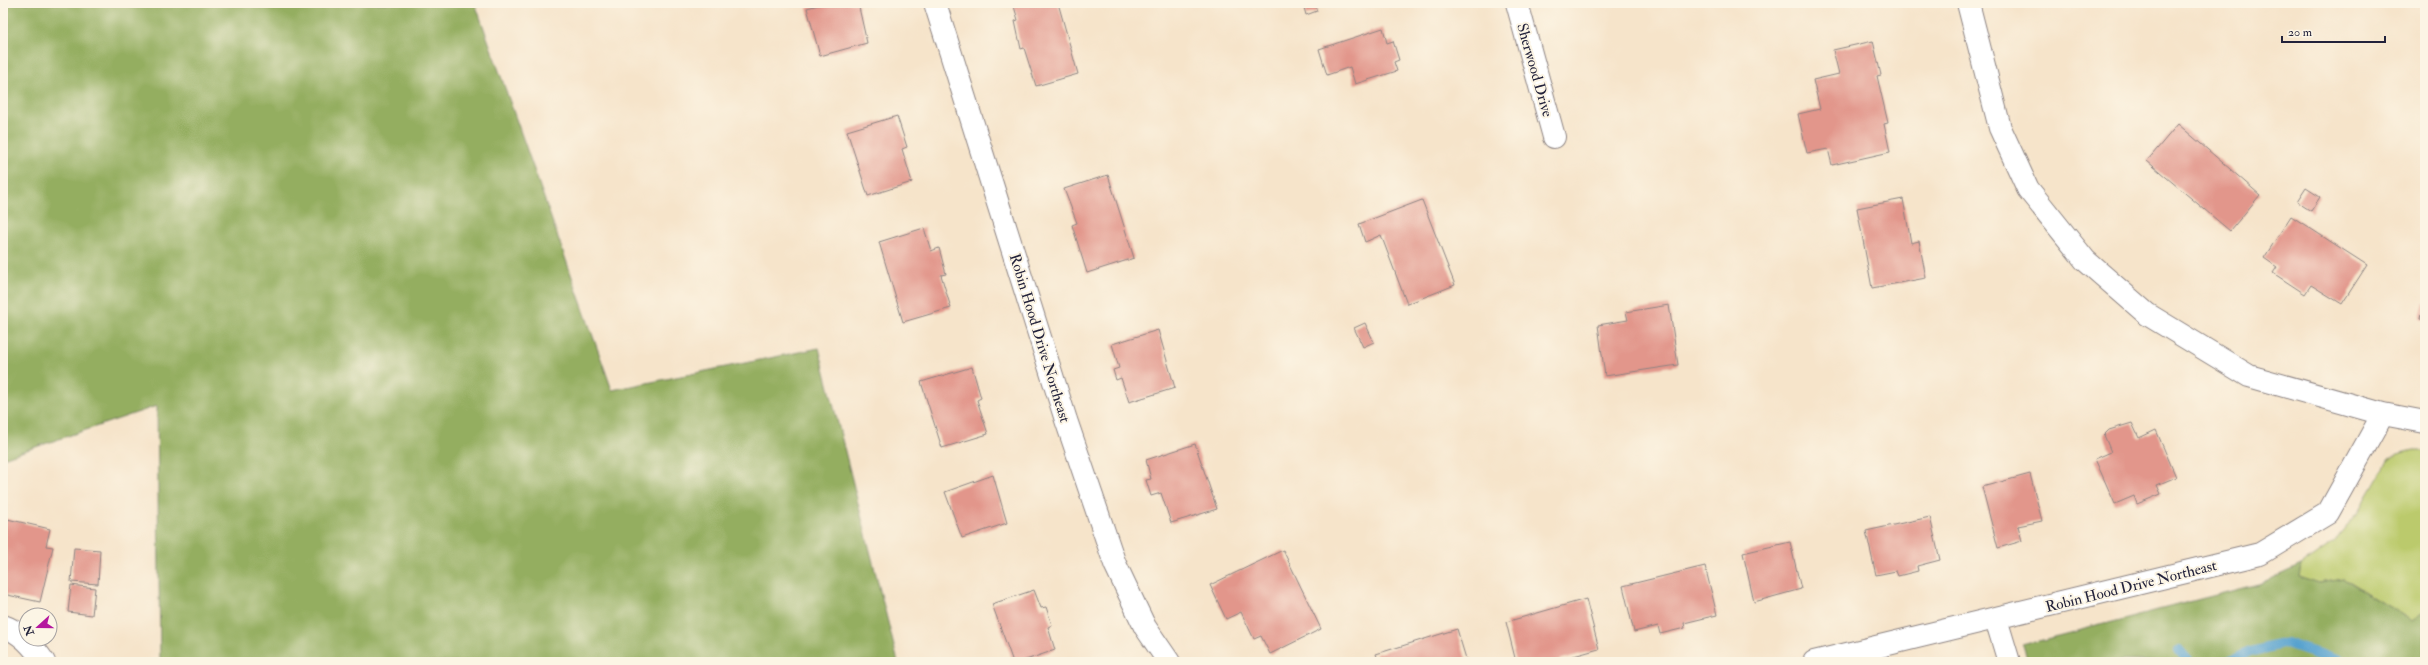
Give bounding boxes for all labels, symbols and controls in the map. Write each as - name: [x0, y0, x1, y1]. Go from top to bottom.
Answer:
- scale bar: [2282, 18, 2385, 44]
- street label: Sherwood Drive: [1512, 21, 1557, 119]
- text: 20 m: [2288, 25, 2313, 40]
- street label: Robin Hood Drive Northeast: [1005, 251, 1074, 425]
- street label: Robin Hood Drive Northeast: [2044, 556, 2219, 617]
- north arrow: [18, 607, 58, 647]
- text: N: [21, 622, 37, 638]

